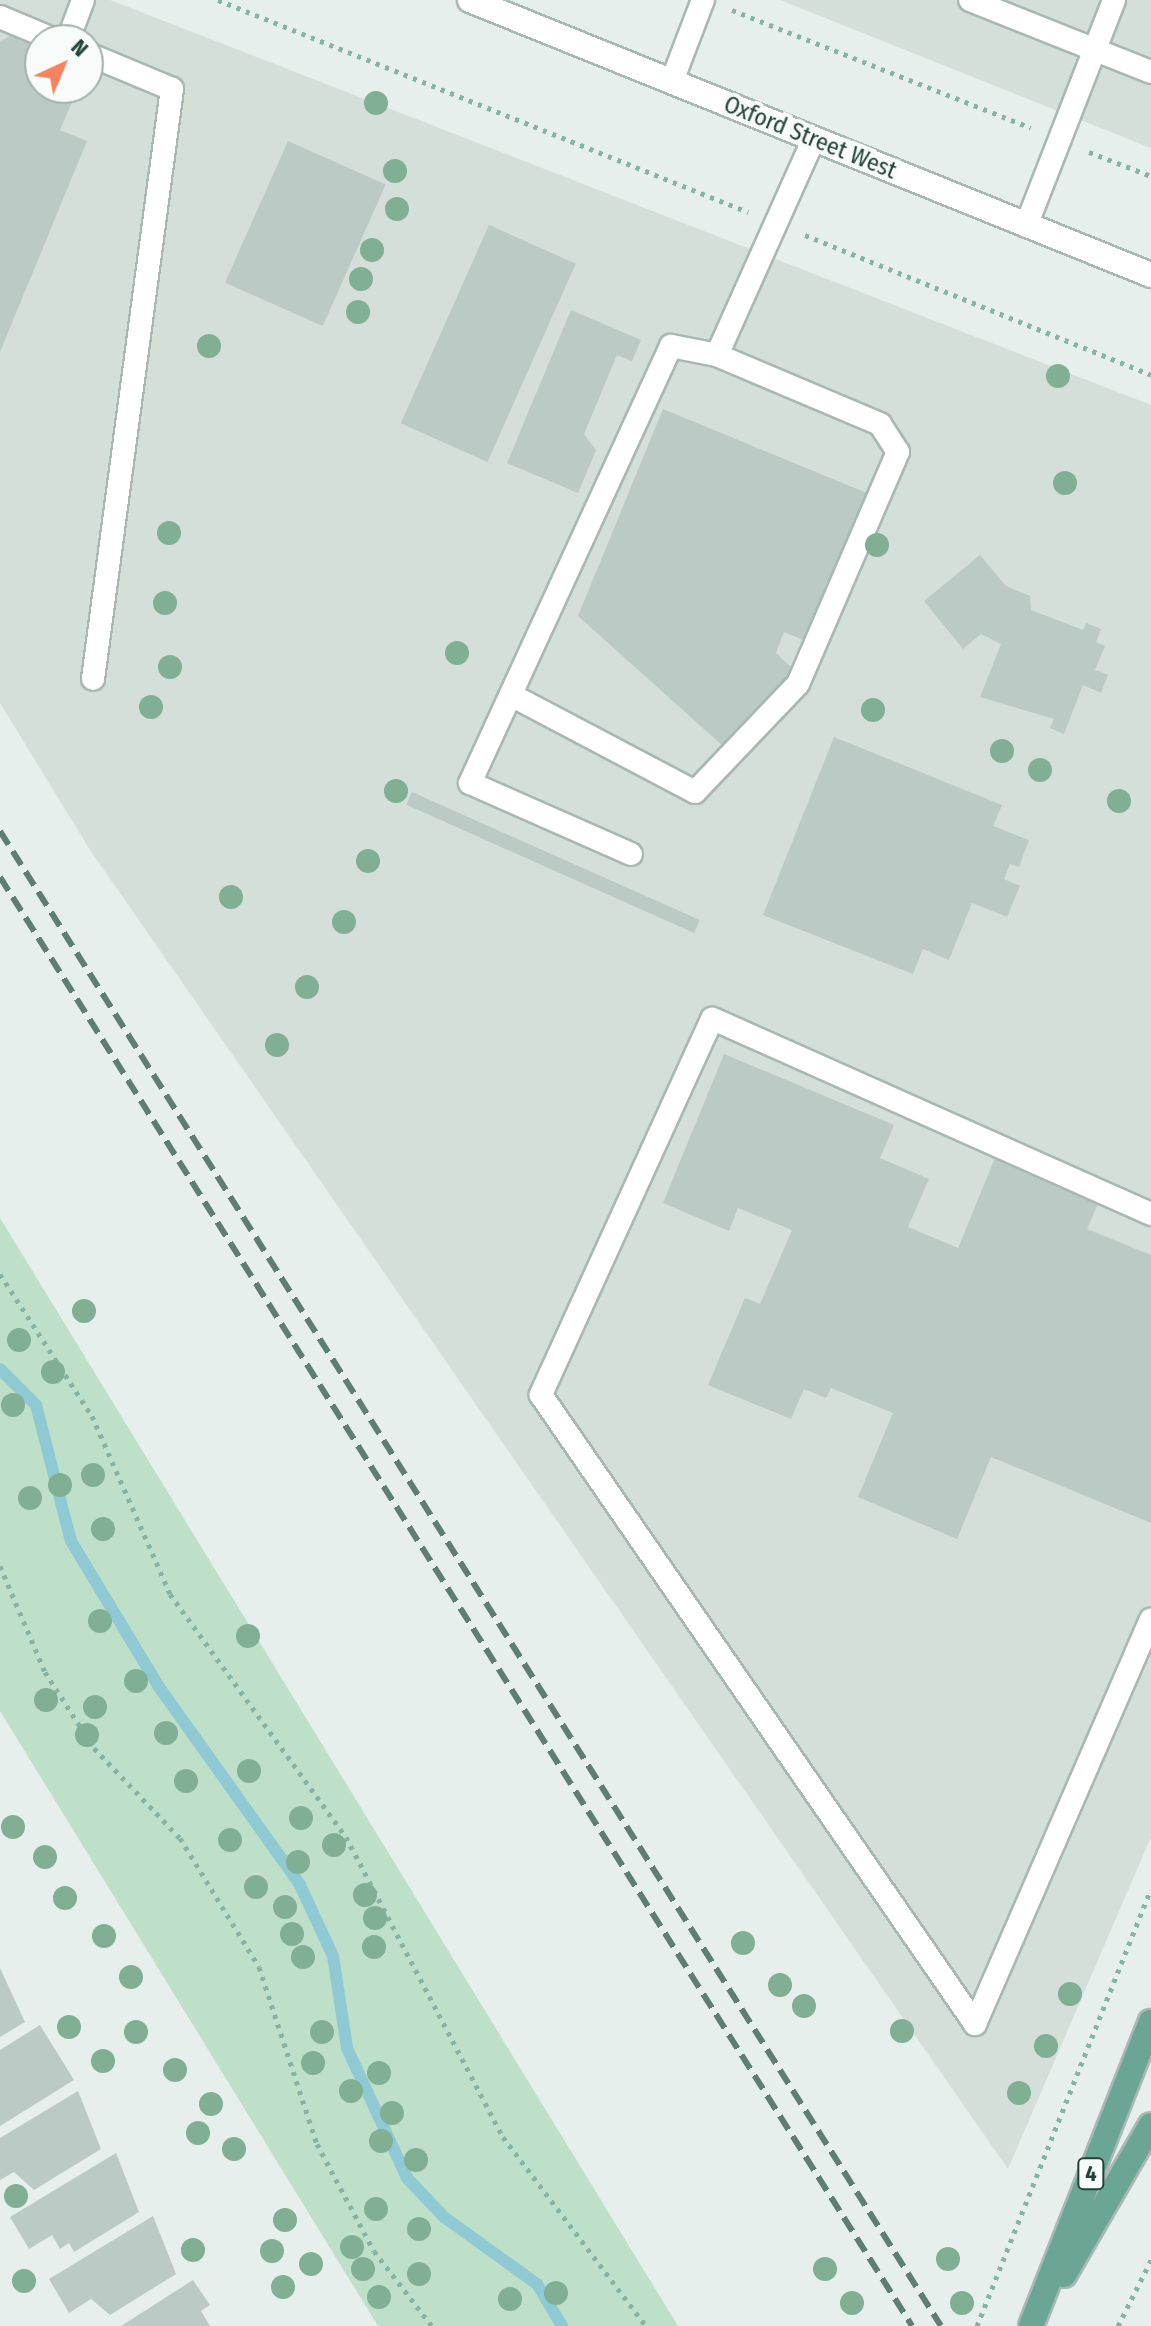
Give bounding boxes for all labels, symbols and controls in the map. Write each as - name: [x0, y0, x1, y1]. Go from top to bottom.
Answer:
- north arrow: [24, 24, 104, 104]
- text: N: [66, 34, 94, 62]
- street label: Oxford Street West: [719, 90, 901, 186]
- road number: 4: [1077, 2156, 1105, 2192]

